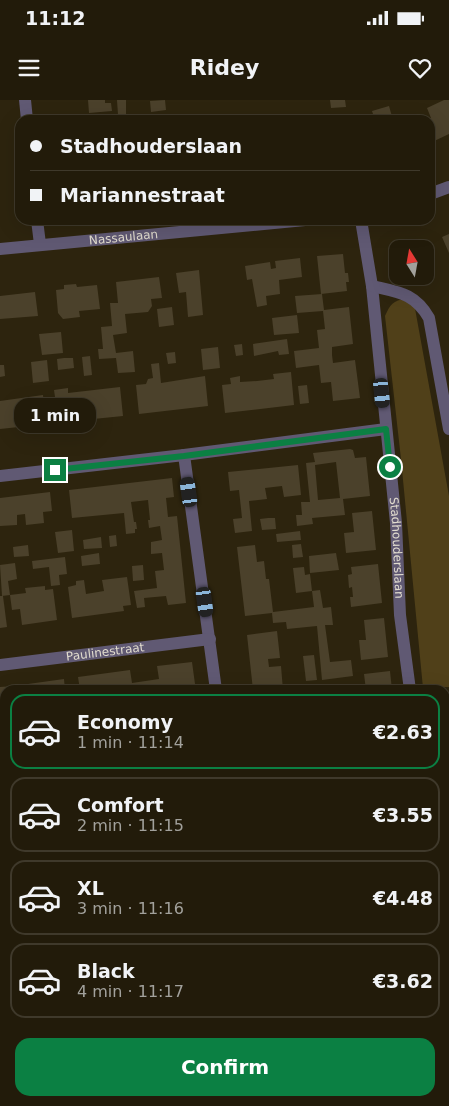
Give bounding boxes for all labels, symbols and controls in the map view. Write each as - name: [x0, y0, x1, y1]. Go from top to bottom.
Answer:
- text: 11:12: [25, 7, 85, 29]
- icon: menu: [15, 54, 43, 82]
- icon: heart: [406, 54, 434, 82]
- text: Ridey: [190, 55, 259, 80]
- text: Stadhouderslaan: [60, 135, 242, 157]
- text: Mariannestraat: [60, 184, 225, 206]
- street label: Nassaulaan: [88, 227, 159, 248]
- north arrow: [389, 240, 434, 285]
- map controls: [389, 240, 434, 285]
- car: [372, 377, 391, 409]
- callout: 1 min: [14, 398, 96, 432]
- text: 1 min: [30, 406, 80, 425]
- route start: [379, 456, 401, 478]
- route end: [44, 459, 66, 481]
- car: [179, 476, 198, 508]
- street label: Stadhouderslaan: [386, 496, 406, 599]
- car: [195, 586, 214, 618]
- street label: Paulinestraat: [65, 640, 145, 664]
- icon: car: [17, 709, 62, 754]
- text: Economy: [77, 711, 173, 733]
- text: €2.63: [373, 721, 433, 743]
- text: 1 min · 11:14: [77, 733, 184, 752]
- icon: car: [17, 792, 62, 837]
- text: Comfort: [77, 794, 164, 816]
- text: €3.55: [373, 804, 433, 826]
- text: 2 min · 11:15: [77, 816, 184, 835]
- icon: car: [17, 875, 62, 920]
- text: XL: [77, 877, 104, 899]
- text: €4.48: [373, 887, 433, 909]
- text: 3 min · 11:16: [77, 899, 184, 918]
- icon: car: [17, 958, 62, 1003]
- text: Black: [77, 960, 135, 982]
- text: €3.62: [373, 970, 433, 992]
- text: 4 min · 11:17: [77, 982, 184, 1001]
- button: Confirm: [15, 1038, 435, 1096]

